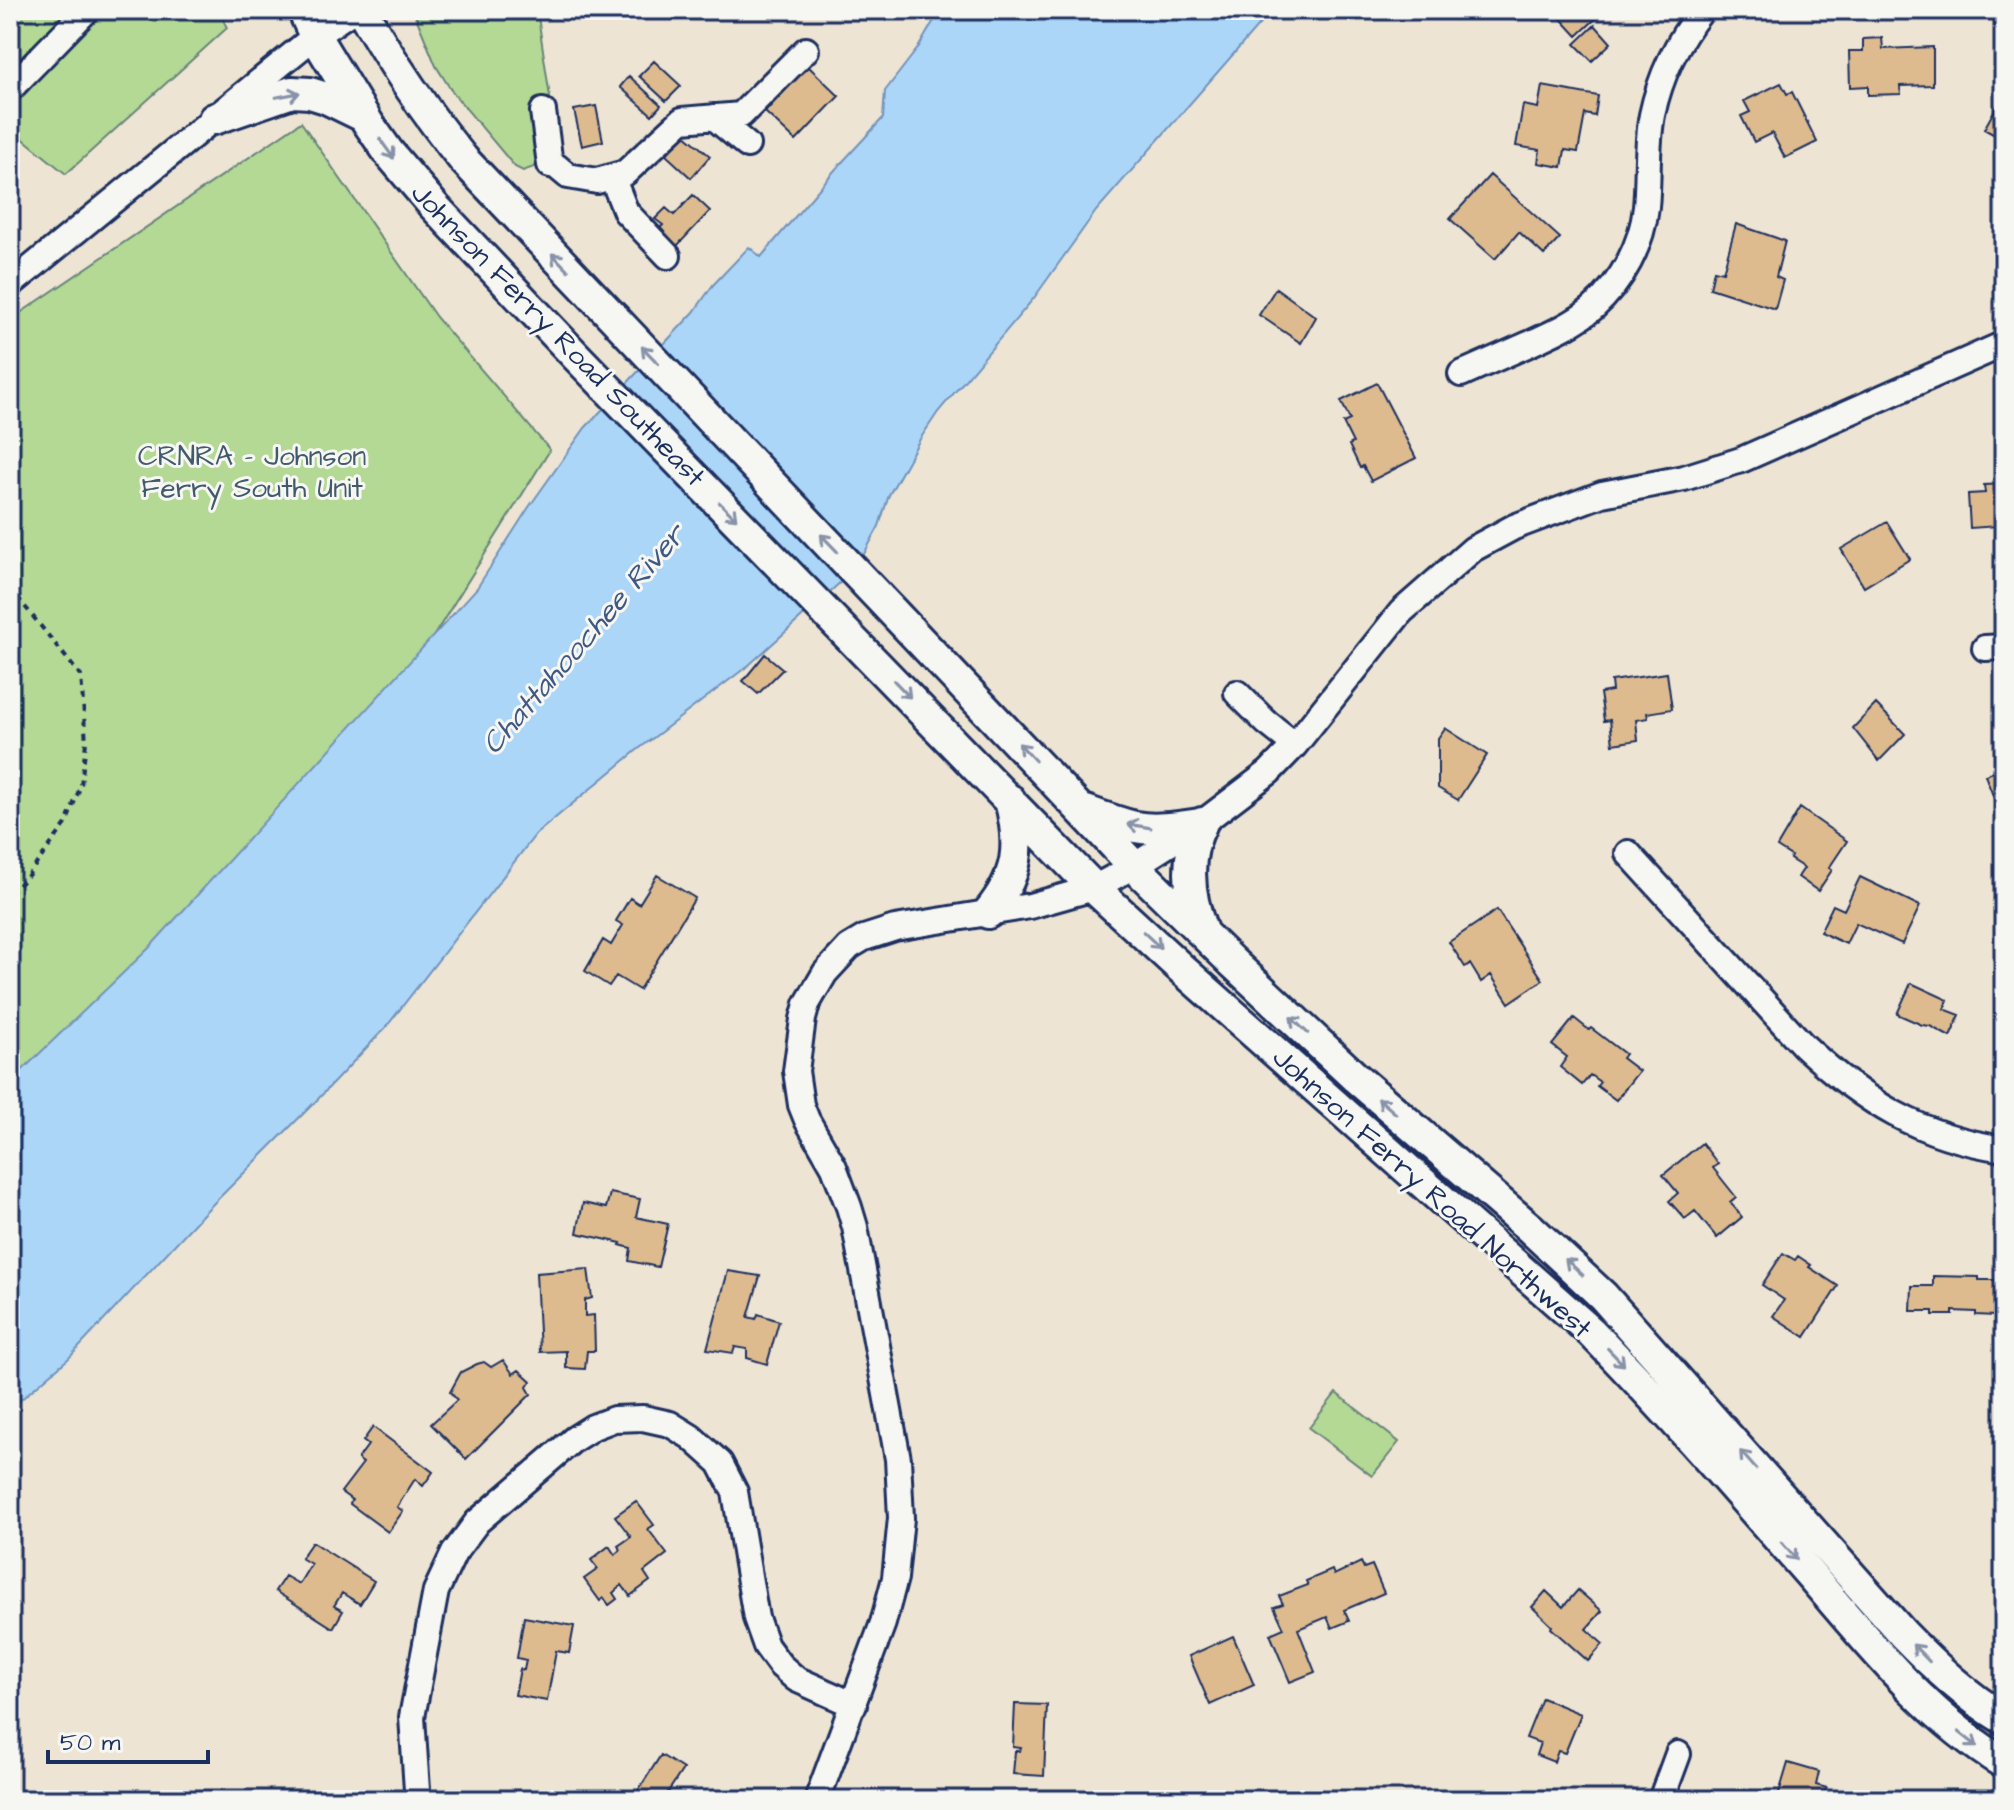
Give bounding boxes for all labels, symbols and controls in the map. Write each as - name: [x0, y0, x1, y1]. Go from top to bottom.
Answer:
- one-way arrow: [275, 87, 301, 102]
- one-way arrow: [378, 138, 395, 159]
- street label: Johnson Ferry Road Southeast: [400, 174, 714, 498]
- one-way arrow: [551, 253, 570, 272]
- one-way arrow: [640, 345, 659, 365]
- park label: CRNRA - Johnson Ferry South Unit: [138, 437, 366, 510]
- one-way arrow: [718, 501, 737, 521]
- water label: Chattahoochee River: [472, 513, 698, 764]
- one-way arrow: [820, 534, 839, 553]
- one-way arrow: [892, 679, 911, 698]
- one-way arrow: [1017, 742, 1036, 762]
- one-way arrow: [1127, 818, 1152, 833]
- one-way arrow: [1142, 931, 1162, 950]
- one-way arrow: [1290, 1016, 1310, 1034]
- street label: Johnson Ferry Road Northwest: [1262, 1039, 1601, 1349]
- one-way arrow: [1378, 1097, 1398, 1115]
- one-way arrow: [1564, 1259, 1584, 1277]
- one-way arrow: [1606, 1347, 1625, 1367]
- one-way arrow: [1739, 1450, 1757, 1470]
- one-way arrow: [1780, 1540, 1798, 1561]
- one-way arrow: [1912, 1643, 1931, 1663]
- scale bar: [48, 1714, 208, 1764]
- text: 50 m: [60, 1726, 121, 1760]
- one-way arrow: [1957, 1731, 1978, 1748]

